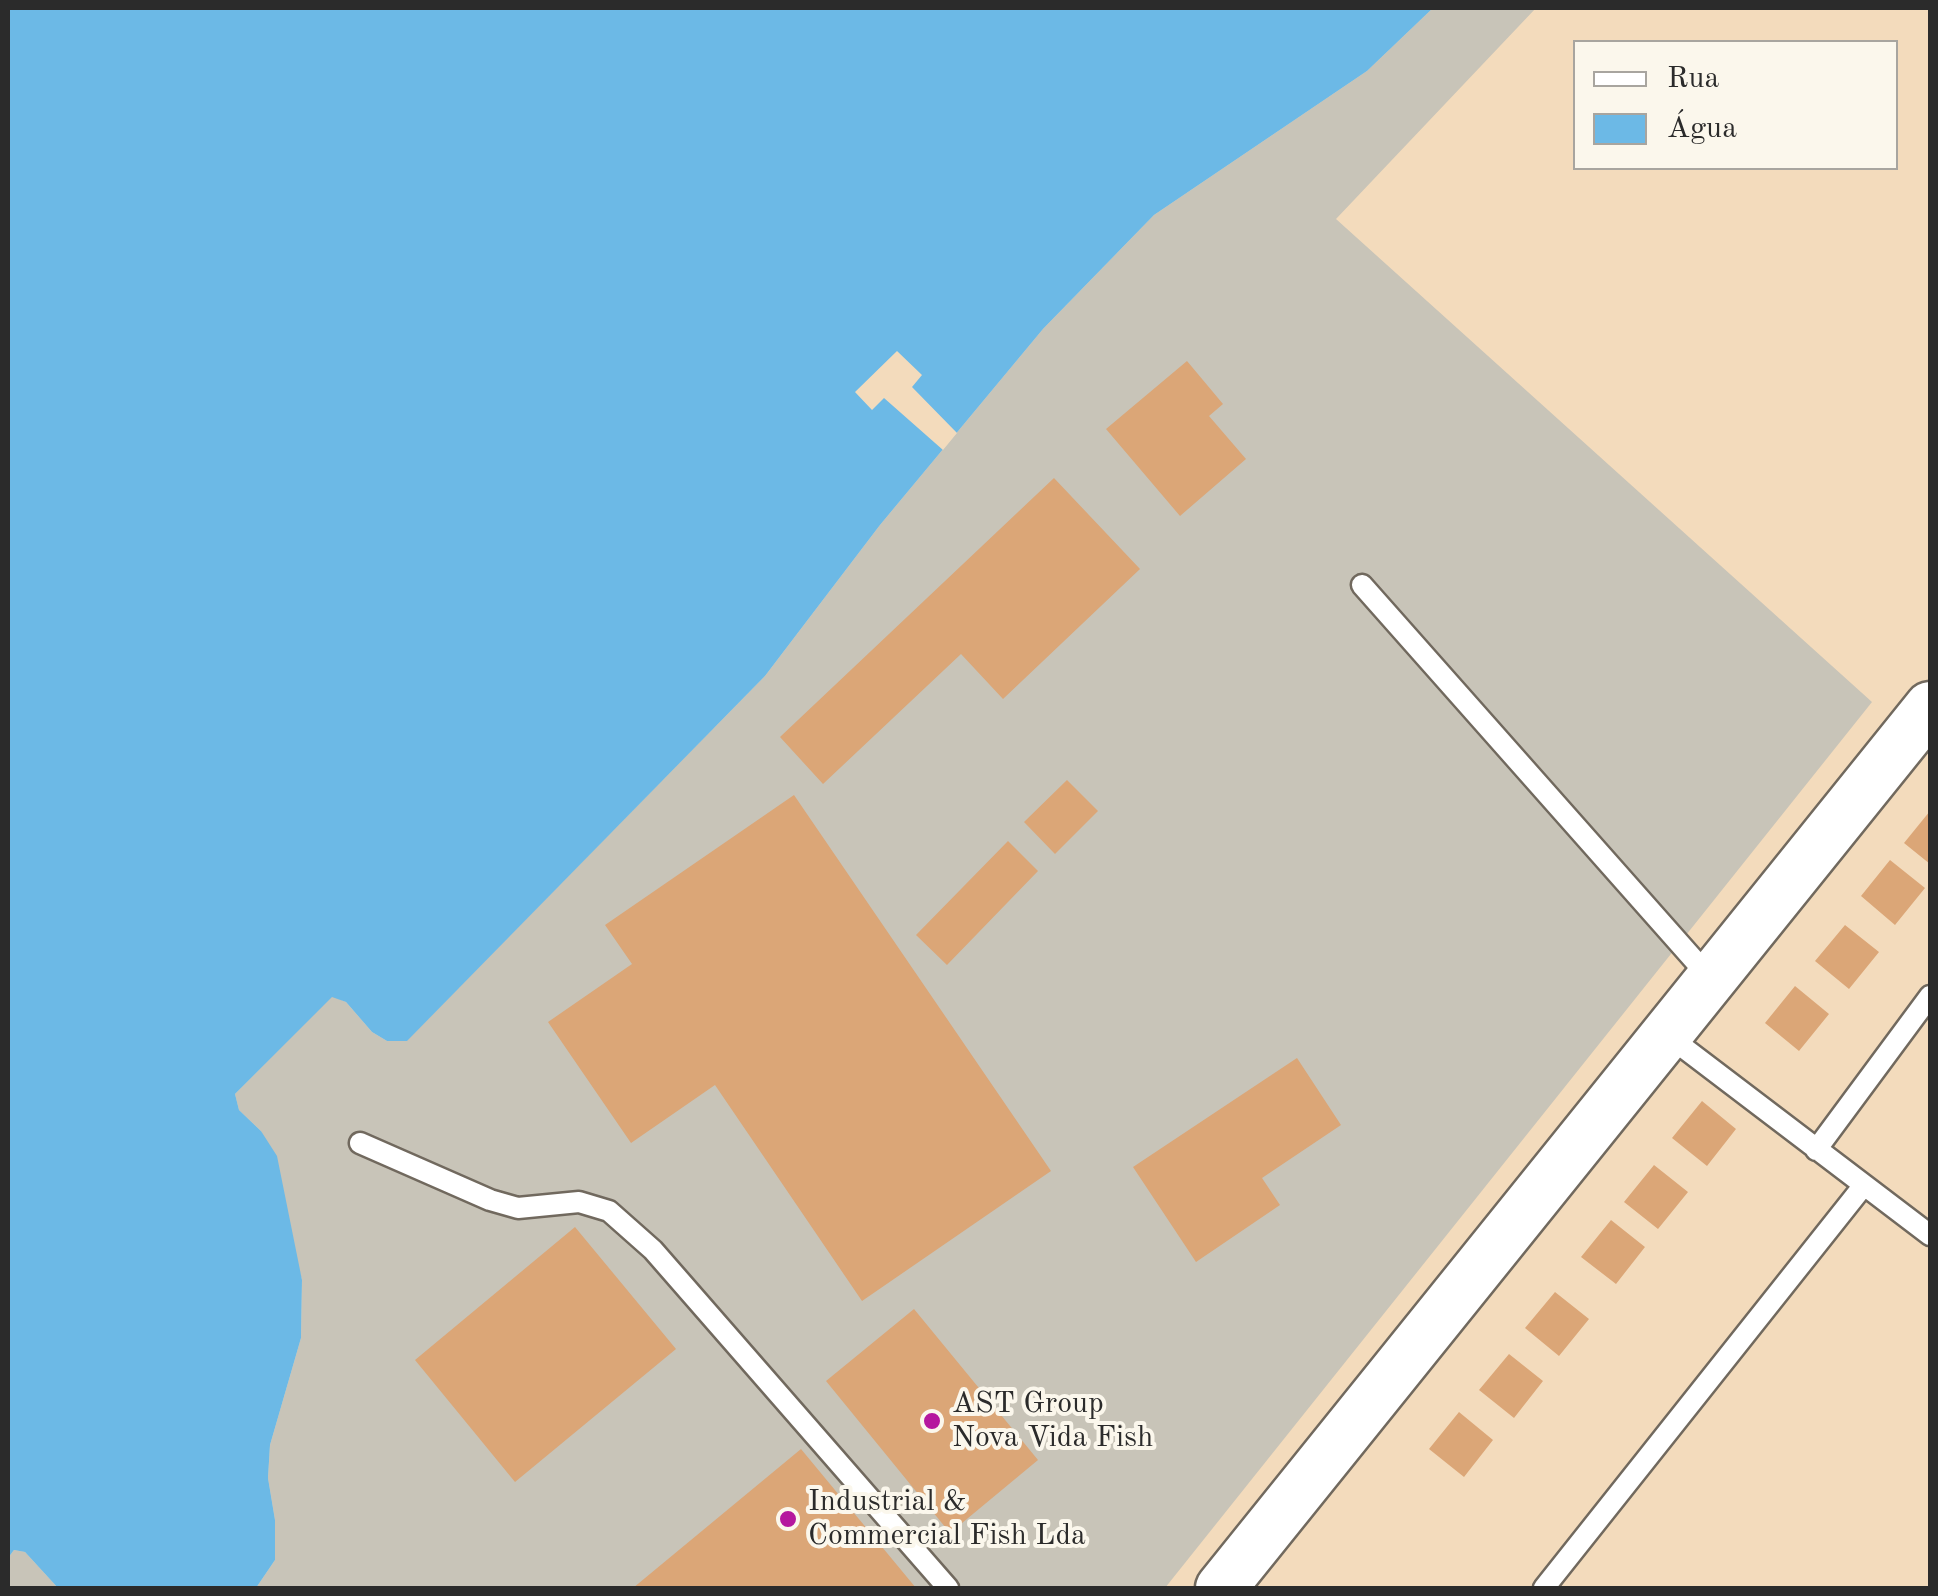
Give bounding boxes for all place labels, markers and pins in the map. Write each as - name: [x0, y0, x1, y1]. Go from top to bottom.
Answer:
- place label: AST Group Nova Vida Fish: [952, 1386, 1153, 1456]
- marker: AST Group Nova Vida Fish: [921, 1410, 943, 1432]
- place label: Industrial & Commercial Fish Lda: [808, 1484, 1086, 1554]
- marker: Industrial & Commercial Fish Lda: [777, 1508, 799, 1530]

